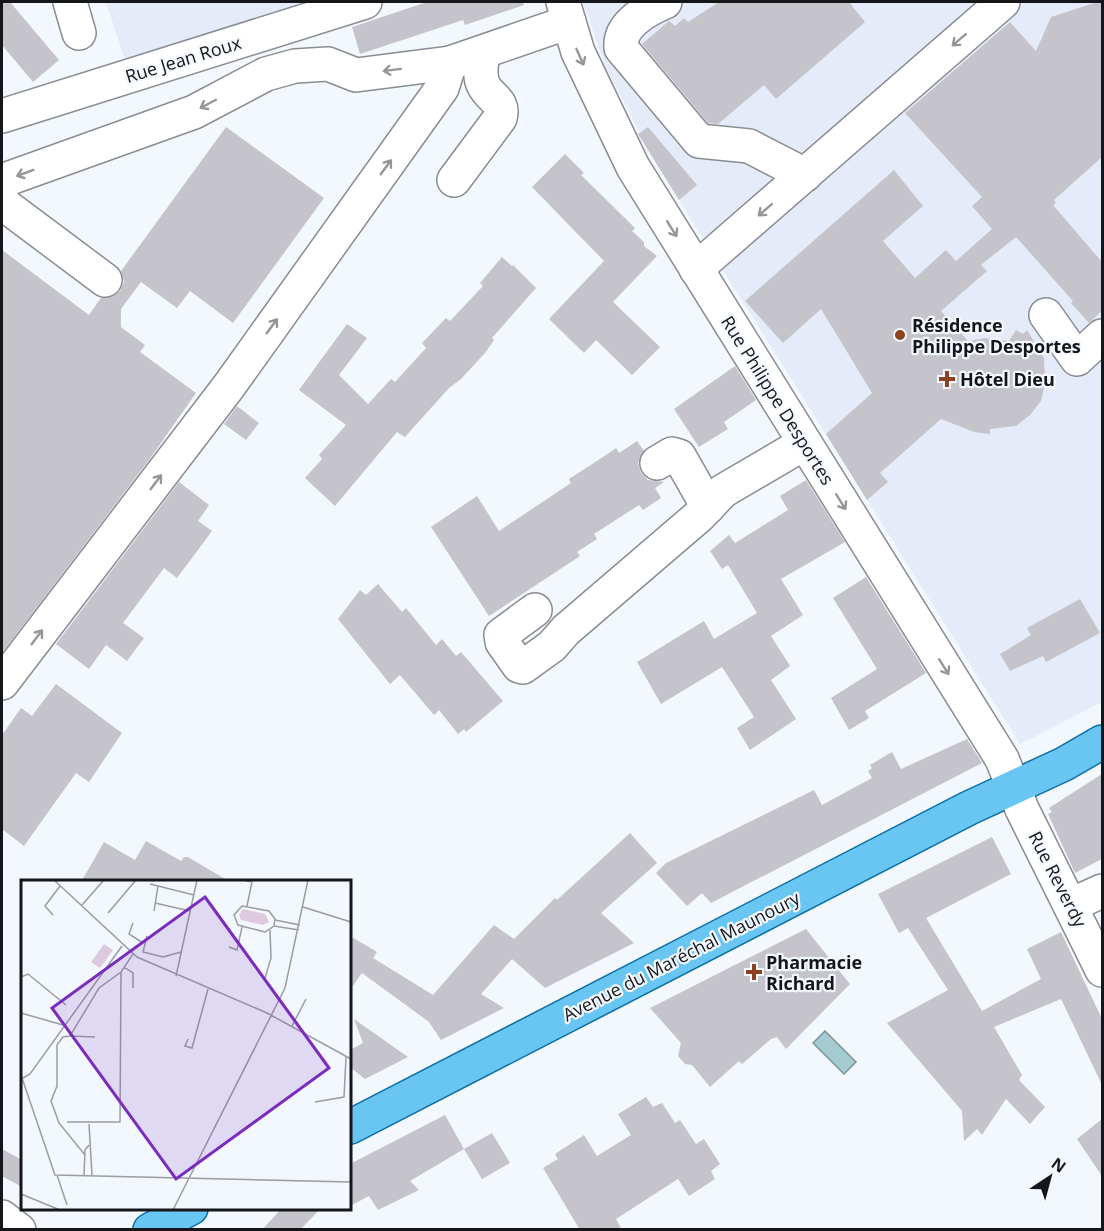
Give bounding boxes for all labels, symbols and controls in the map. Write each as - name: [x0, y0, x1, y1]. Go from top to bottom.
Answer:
- street label: Rue Jean Roux: [122, 30, 244, 88]
- one-way arrow: [952, 33, 967, 47]
- one-way arrow: [575, 48, 587, 66]
- one-way arrow: [382, 65, 402, 76]
- one-way arrow: [199, 99, 217, 111]
- one-way arrow: [380, 160, 392, 176]
- one-way arrow: [16, 168, 35, 179]
- one-way arrow: [758, 203, 773, 217]
- one-way arrow: [666, 220, 678, 237]
- street label: Rue Philippe Desportes: [716, 311, 840, 489]
- place label: Résidence Philippe Desportes: [912, 313, 1081, 358]
- one-way arrow: [266, 318, 278, 334]
- marker: Résidence Philippe Desportes: [893, 328, 907, 342]
- place label: Hôtel Dieu: [960, 367, 1055, 391]
- marker: Hôtel Dieu: [938, 370, 956, 388]
- one-way arrow: [149, 475, 162, 491]
- one-way arrow: [836, 493, 848, 510]
- one-way arrow: [30, 629, 43, 645]
- one-way arrow: [939, 658, 951, 675]
- street label: Rue Reverdy: [1024, 827, 1093, 932]
- inset map: [21, 880, 351, 1210]
- street label: Avenue du Maréchal Maunoury: [558, 885, 805, 1026]
- place label: Pharmacie Richard: [766, 950, 862, 995]
- marker: Pharmacie Richard: [747, 965, 761, 979]
- north arrow: [1020, 1147, 1080, 1207]
- text: N: [1047, 1152, 1071, 1178]

